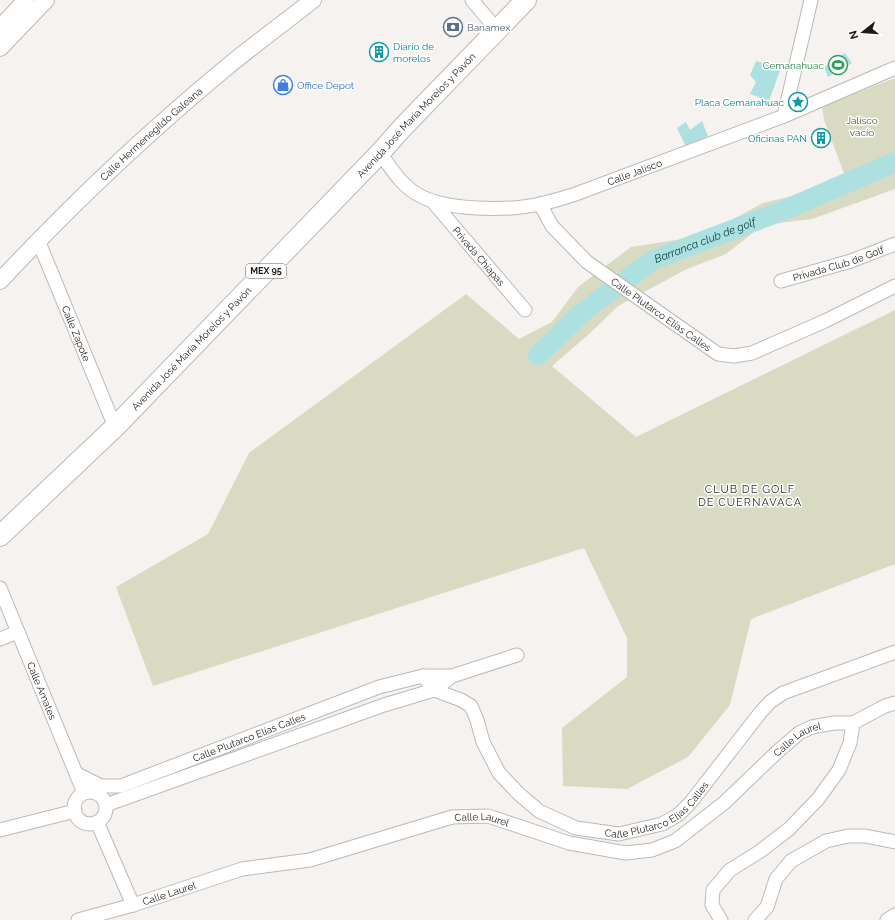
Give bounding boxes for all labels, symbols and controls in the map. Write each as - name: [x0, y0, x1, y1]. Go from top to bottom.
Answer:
- north arrow: [843, 12, 883, 52]
- bank icon: Banamex: [442, 16, 464, 38]
- place label: Banamex: [467, 22, 510, 33]
- text: N: [846, 29, 861, 41]
- building icon: Diario de morelos: [368, 41, 390, 63]
- place label: Diario de morelos: [393, 41, 434, 64]
- street label: Avenida José María Morelos y Pavón: [355, 51, 478, 180]
- sports icon: Cemanahuac: [827, 54, 849, 76]
- place label: Cemanahuac: [763, 60, 824, 71]
- shop icon: Office Depot: [272, 74, 294, 96]
- place label: Office Depot: [297, 80, 355, 91]
- street label: Calle Hermenegildo Galeana: [98, 85, 205, 183]
- place icon: Placa Cemanahuac: [787, 91, 809, 113]
- place label: Placa Cemanahuac: [695, 97, 784, 108]
- park label: Jalisco vacío: [846, 115, 878, 138]
- building icon: Oficinas PAN: [810, 127, 832, 149]
- place label: Oficinas PAN: [748, 133, 807, 144]
- street label: Calle Jalisco: [606, 157, 664, 188]
- water label: Barranca club de golf: [652, 215, 759, 266]
- street label: Privada Chiapas: [451, 225, 507, 288]
- street label: Privada Club de Golf: [792, 244, 886, 283]
- road number: MEX 95: [246, 264, 286, 278]
- street label: Calle Plutarco Elías Calles: [609, 276, 713, 354]
- street label: Avenida José María Morelos y Pavón: [129, 285, 254, 413]
- street label: Calle Zapote: [60, 304, 92, 363]
- district label: CLUB DE GOLF DE CUERNAVACA: [698, 483, 802, 509]
- street label: Calle Amates: [25, 660, 58, 721]
- street label: Calle Plutarco Elías Calles: [191, 711, 307, 764]
- street label: Calle Laurel: [771, 720, 822, 759]
- street label: Calle Plutarco Elías Calles: [604, 780, 711, 840]
- street label: Calle Laurel: [454, 811, 511, 829]
- street label: Calle Laurel: [141, 880, 198, 907]

